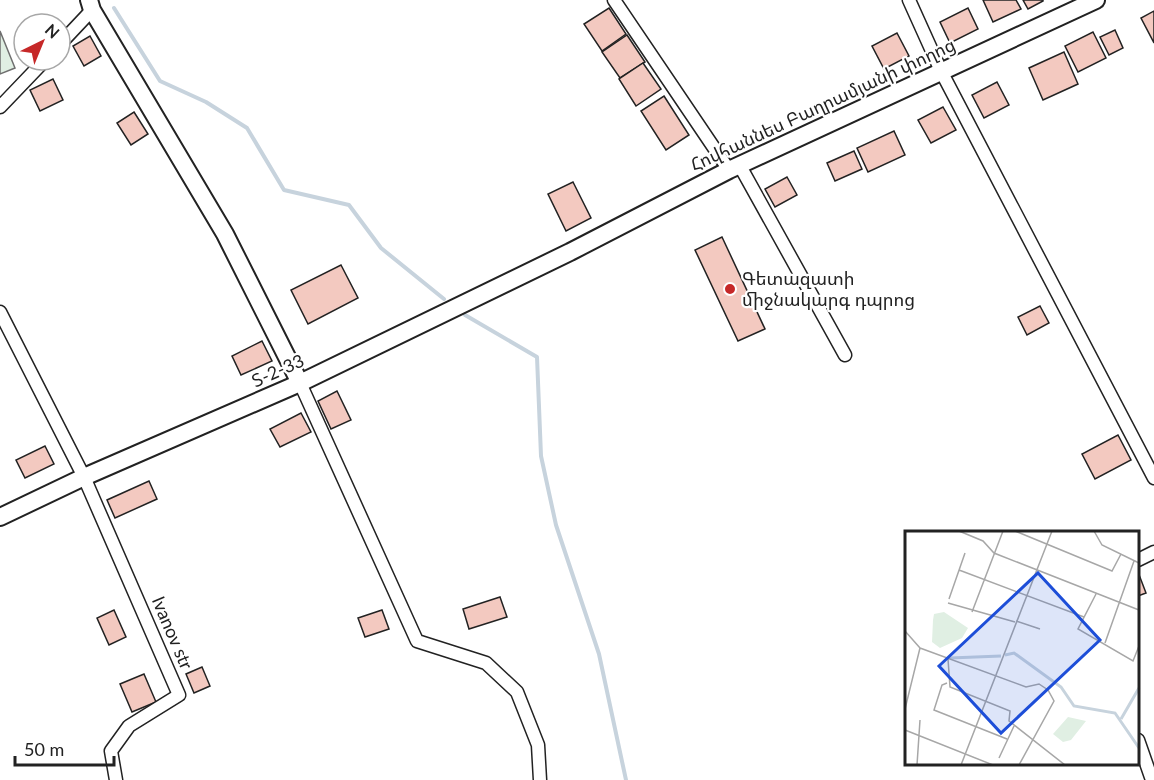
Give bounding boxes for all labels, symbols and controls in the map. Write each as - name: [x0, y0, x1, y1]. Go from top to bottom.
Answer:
- north arrow: [12, 12, 72, 72]
- text: N: [42, 20, 64, 42]
- street label: Հովհաննես Բաղրամյանի փողոց: [687, 33, 959, 175]
- place label: Գետազատի միջնակարգ դպրոց: [742, 267, 915, 310]
- marker: Գետազատի միջնակարգ դպրոց: [723, 282, 737, 296]
- street label: Տ-2-33: [248, 349, 307, 391]
- inset map: [905, 531, 1139, 765]
- street label: Ivanov str: [148, 593, 198, 673]
- scale bar: [15, 729, 114, 767]
- text: 50 m: [24, 738, 64, 760]

